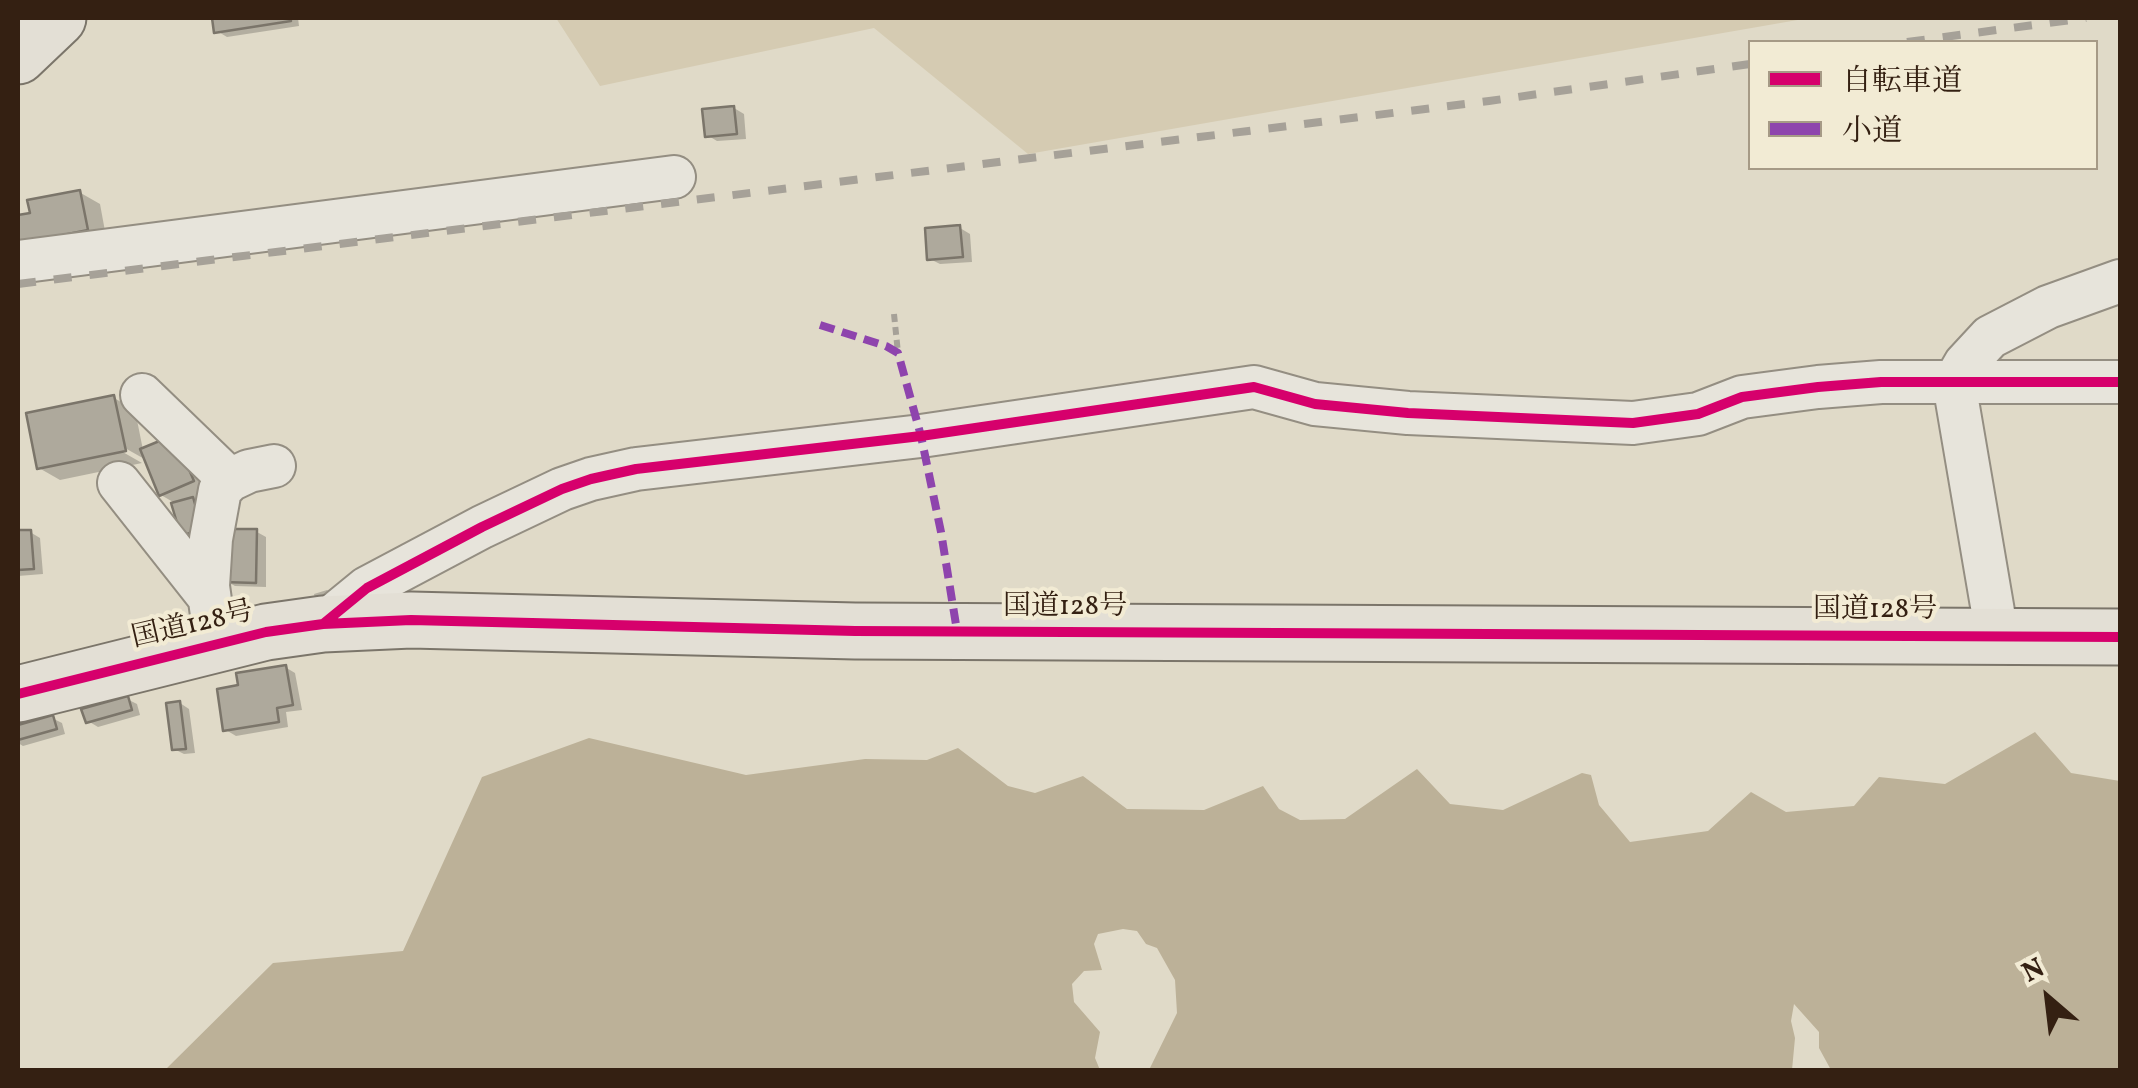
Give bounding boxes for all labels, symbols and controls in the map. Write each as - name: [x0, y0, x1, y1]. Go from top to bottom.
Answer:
- legend: [1748, 40, 2098, 170]
- text: 自転車道: [1842, 61, 1962, 103]
- text: 小道: [1842, 111, 1902, 153]
- street label: 国道128号: [1003, 592, 1127, 626]
- street label: 国道128号: [1813, 595, 1937, 629]
- street label: 国道128号: [129, 597, 257, 657]
- north arrow: [1998, 948, 2098, 1048]
- text: N: [2016, 949, 2052, 993]

